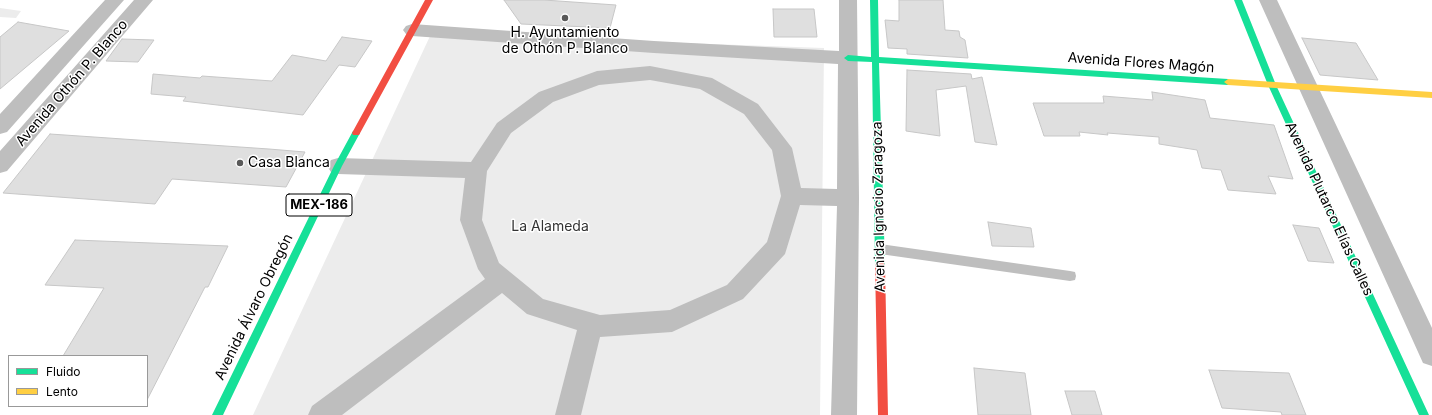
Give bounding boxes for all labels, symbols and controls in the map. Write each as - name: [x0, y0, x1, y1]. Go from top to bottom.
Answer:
- marker: H. Ayuntamiento de Othón P. Blanco: [560, 13, 570, 23]
- street label: Avenida Othón P. Blanco: [12, 16, 132, 150]
- place label: H. Ayuntamiento de Othón P. Blanco: [502, 25, 628, 58]
- street label: Avenida Flores Magón: [1067, 49, 1215, 77]
- street label: Avenida Plutarco Elías Calles: [1281, 119, 1377, 299]
- street label: Avenida Ignacio Zaragoza: [869, 121, 889, 293]
- place label: Casa Blanca: [248, 155, 330, 171]
- marker: Casa Blanca: [235, 158, 245, 168]
- road number: MEX-186: [286, 194, 352, 216]
- park label: La Alameda: [511, 219, 589, 235]
- street label: Avenida Álvaro Obregón: [211, 231, 297, 383]
- legend: [8, 355, 148, 407]
- text: Fluido: [46, 364, 81, 379]
- text: Lento: [46, 384, 78, 399]

